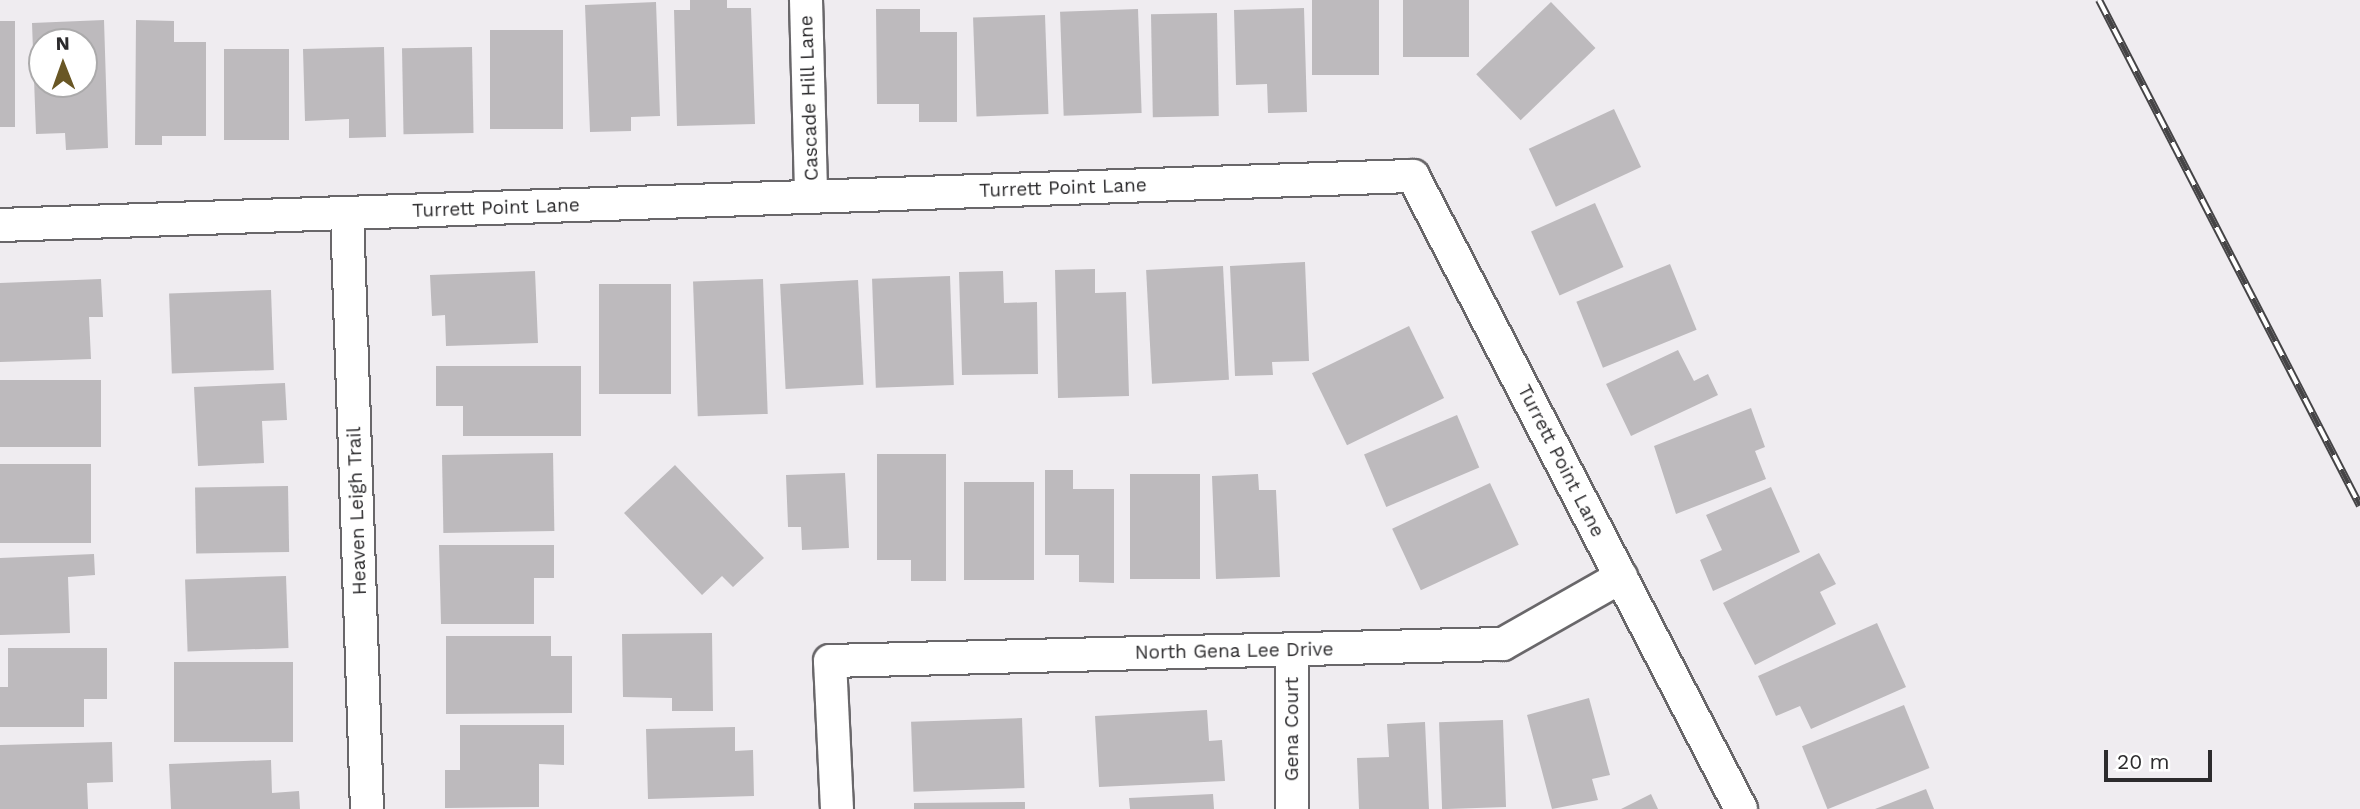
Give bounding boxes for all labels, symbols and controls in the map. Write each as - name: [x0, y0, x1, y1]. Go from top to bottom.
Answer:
- street label: Cascade Hill Lane: [795, 14, 823, 182]
- north arrow: [28, 28, 98, 98]
- text: N: [55, 32, 70, 55]
- street label: Turrett Point Lane: [979, 174, 1147, 202]
- street label: Turrett Point Lane: [412, 194, 580, 222]
- street label: Turrett Point Lane: [1513, 381, 1609, 541]
- street label: Heaven Leigh Trail: [343, 426, 371, 596]
- street label: North Gena Lee Drive: [1134, 638, 1334, 664]
- street label: Gena Court: [1281, 676, 1303, 782]
- scale bar: [2108, 736, 2216, 780]
- text: 20 m: [2117, 749, 2169, 774]

